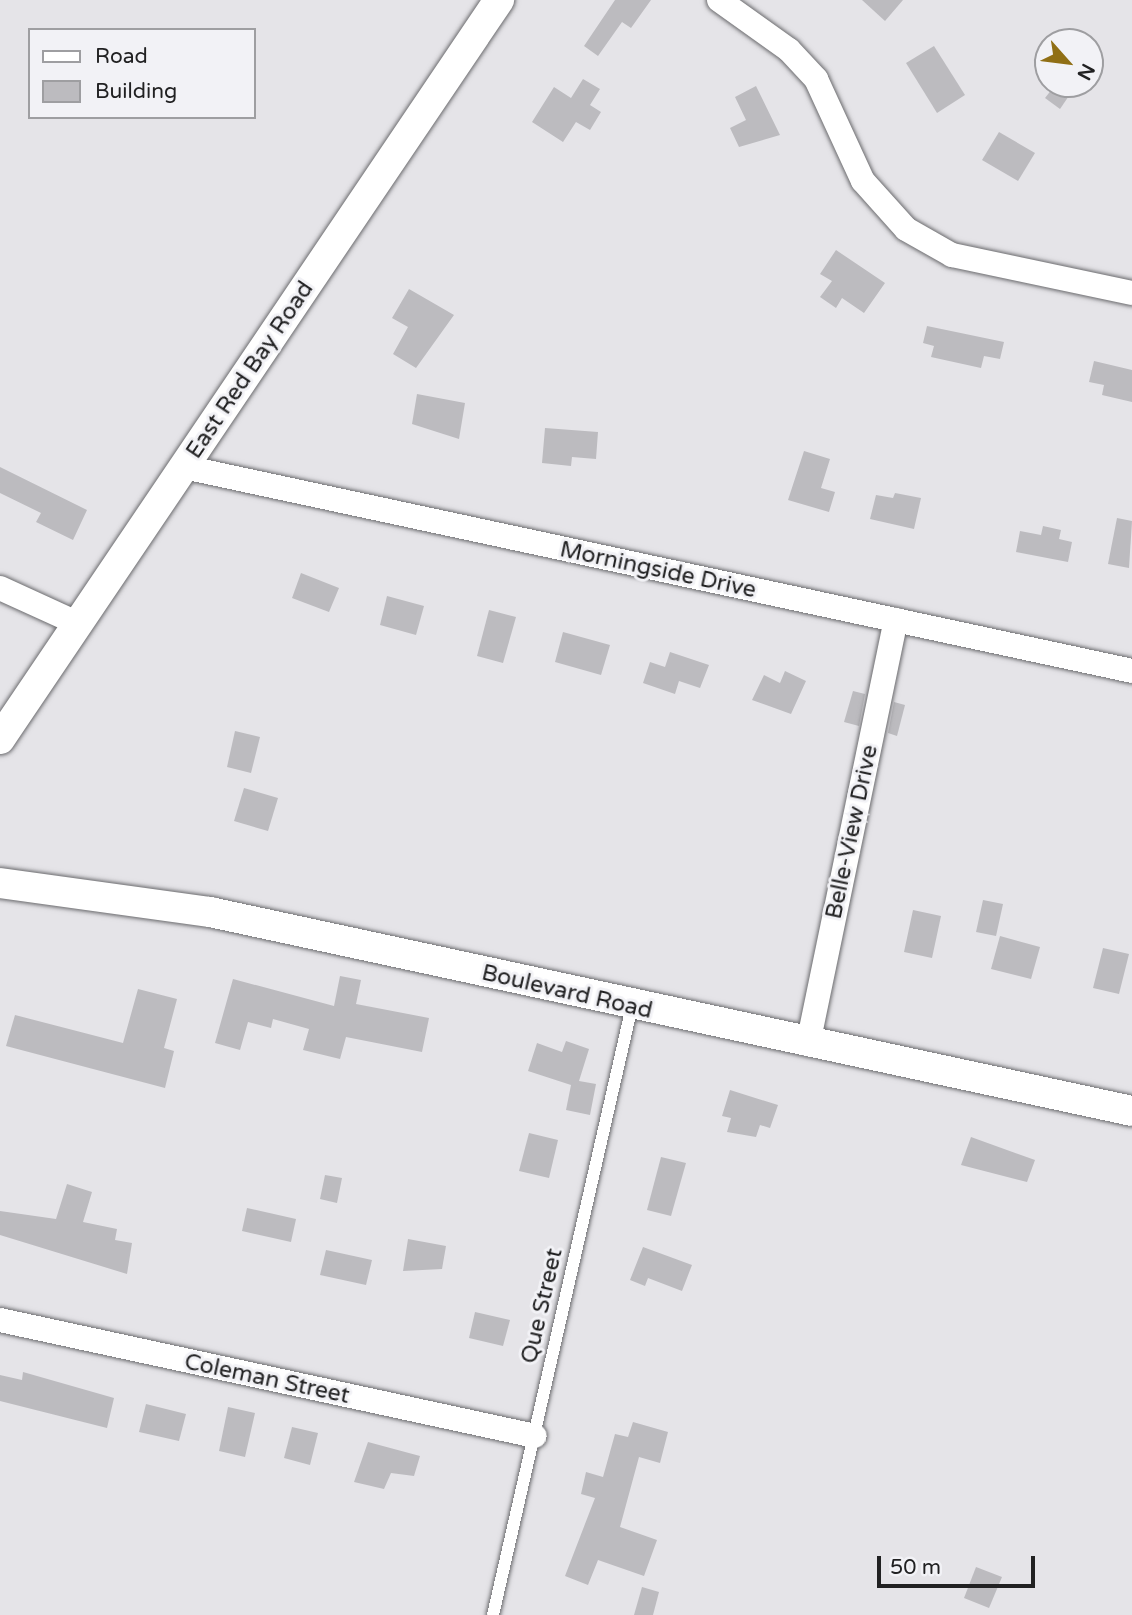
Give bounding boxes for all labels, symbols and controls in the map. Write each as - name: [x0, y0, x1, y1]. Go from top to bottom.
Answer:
- legend: [28, 28, 256, 119]
- north arrow: [1034, 28, 1104, 98]
- text: Road: [95, 44, 148, 69]
- text: N: [1072, 60, 1099, 84]
- text: Building: [95, 79, 177, 104]
- street label: East Red Bay Road: [180, 276, 320, 464]
- street label: Morningside Drive: [557, 536, 759, 604]
- street label: Belle-View Drive: [820, 742, 884, 922]
- street label: Boulevard Road: [479, 959, 655, 1025]
- street label: Que Street: [515, 1246, 569, 1366]
- street label: Coleman Street: [182, 1348, 352, 1410]
- scale bar: [880, 1542, 1038, 1586]
- text: 50 m: [890, 1555, 941, 1580]

